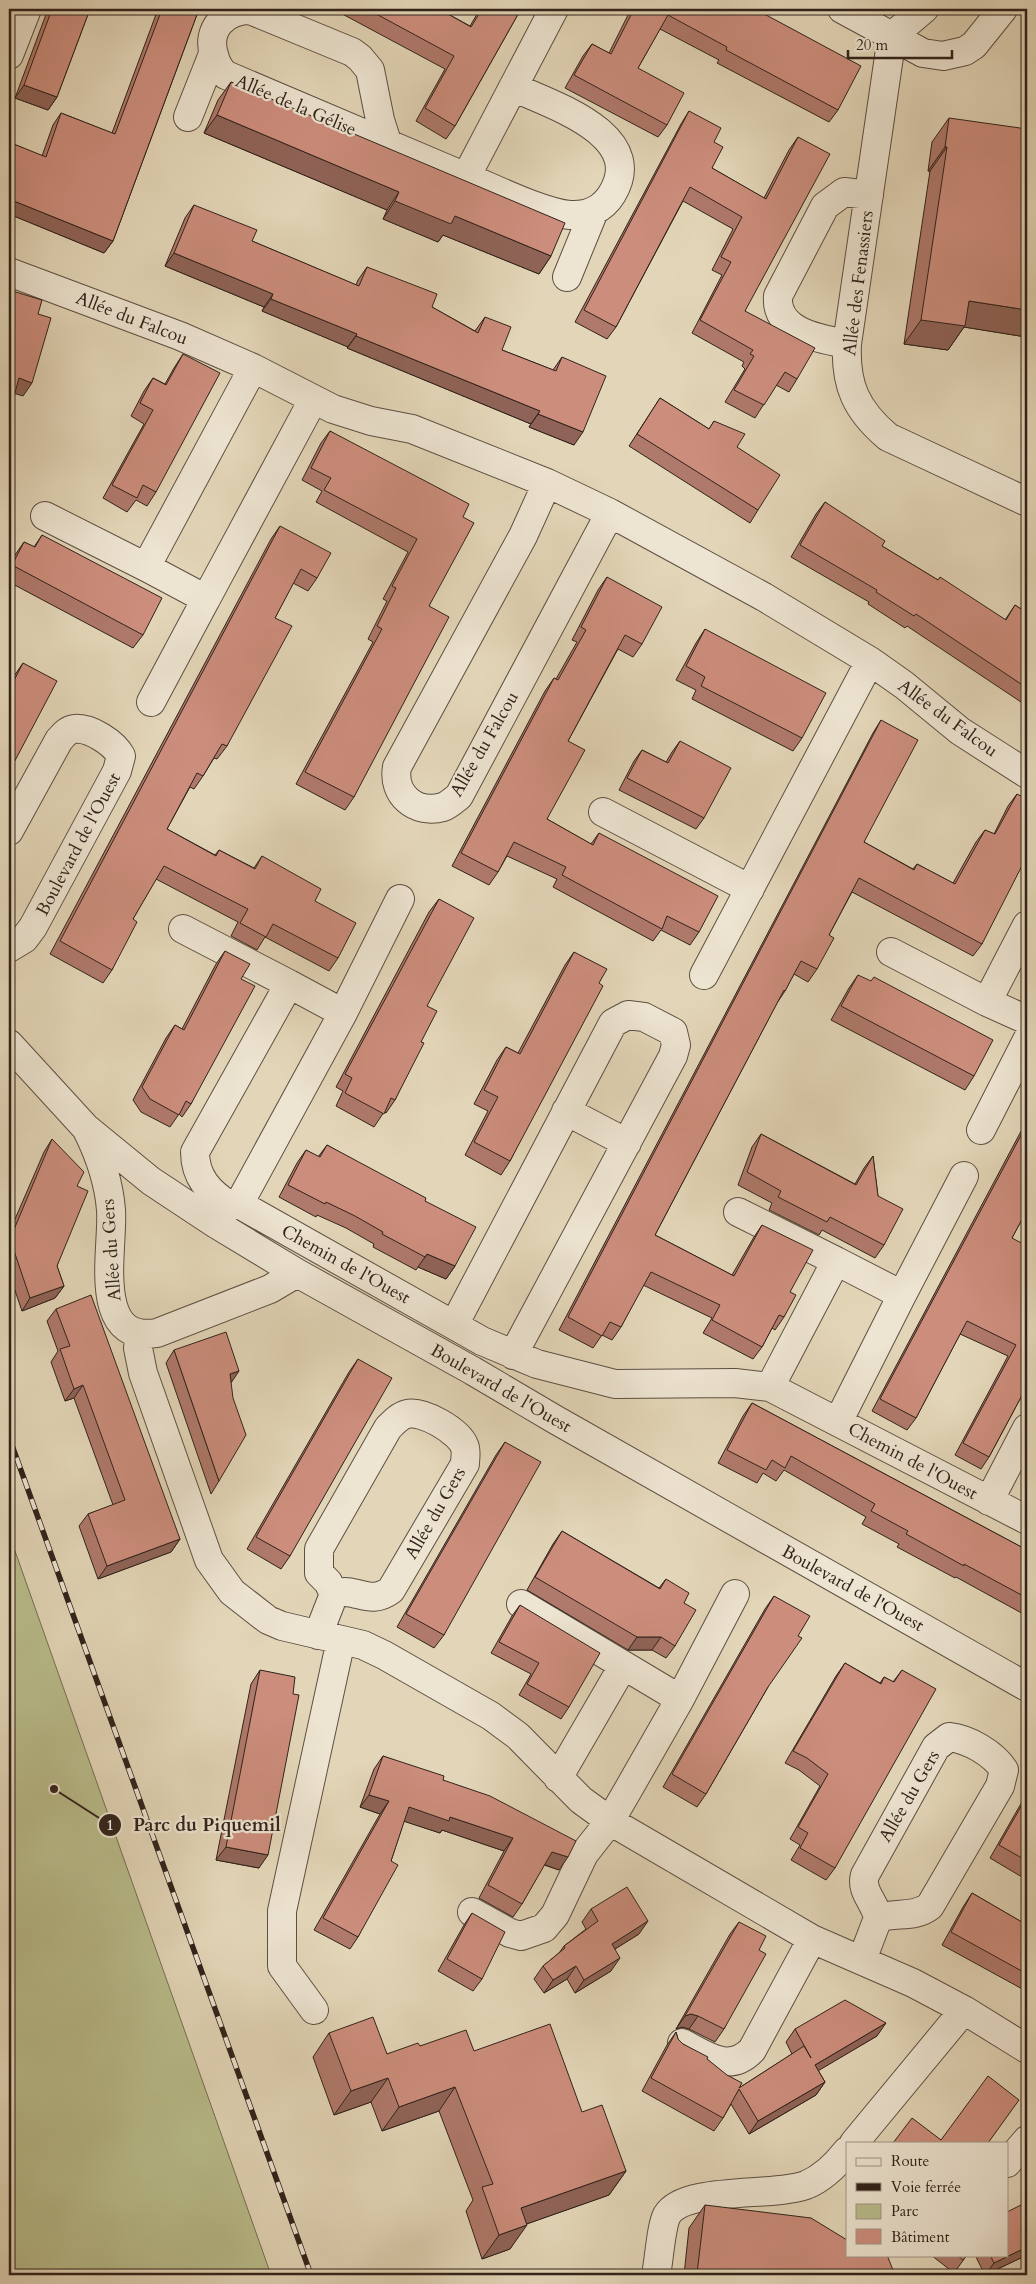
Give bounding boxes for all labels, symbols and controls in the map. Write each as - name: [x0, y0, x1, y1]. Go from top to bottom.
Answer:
- scale bar: [848, 28, 952, 60]
- text: 20 m: [856, 35, 888, 55]
- street label: Allée de la Gélise: [231, 69, 360, 142]
- street label: Allée des Fenassiers: [837, 209, 880, 357]
- street label: Allée du Falcou: [72, 286, 191, 351]
- street label: Allée du Falcou: [893, 674, 1003, 763]
- street label: Allée du Falcou: [444, 687, 525, 802]
- street label: Boulevard de l'Ouest: [30, 768, 127, 920]
- street label: Allée du Gers: [95, 1198, 128, 1302]
- street label: Chemin de l'Ouest: [277, 1219, 415, 1310]
- street label: Boulevard de l'Ouest: [426, 1338, 576, 1439]
- street label: Chemin de l'Ouest: [843, 1417, 982, 1506]
- street label: Allée du Gers: [399, 1463, 472, 1564]
- street label: Boulevard de l'Ouest: [777, 1539, 929, 1638]
- street label: Allée du Gers: [873, 1746, 946, 1847]
- callout: Parc du Piquemil: [98, 1808, 291, 1842]
- text: Parc du Piquemil: [133, 1812, 281, 1838]
- text: 1: [106, 1815, 114, 1835]
- legend: [846, 2142, 1008, 2256]
- text: Route: [891, 2151, 929, 2171]
- text: Voie ferrée: [891, 2177, 961, 2197]
- text: Parc: [891, 2201, 919, 2221]
- text: Bâtiment: [891, 2227, 950, 2247]

